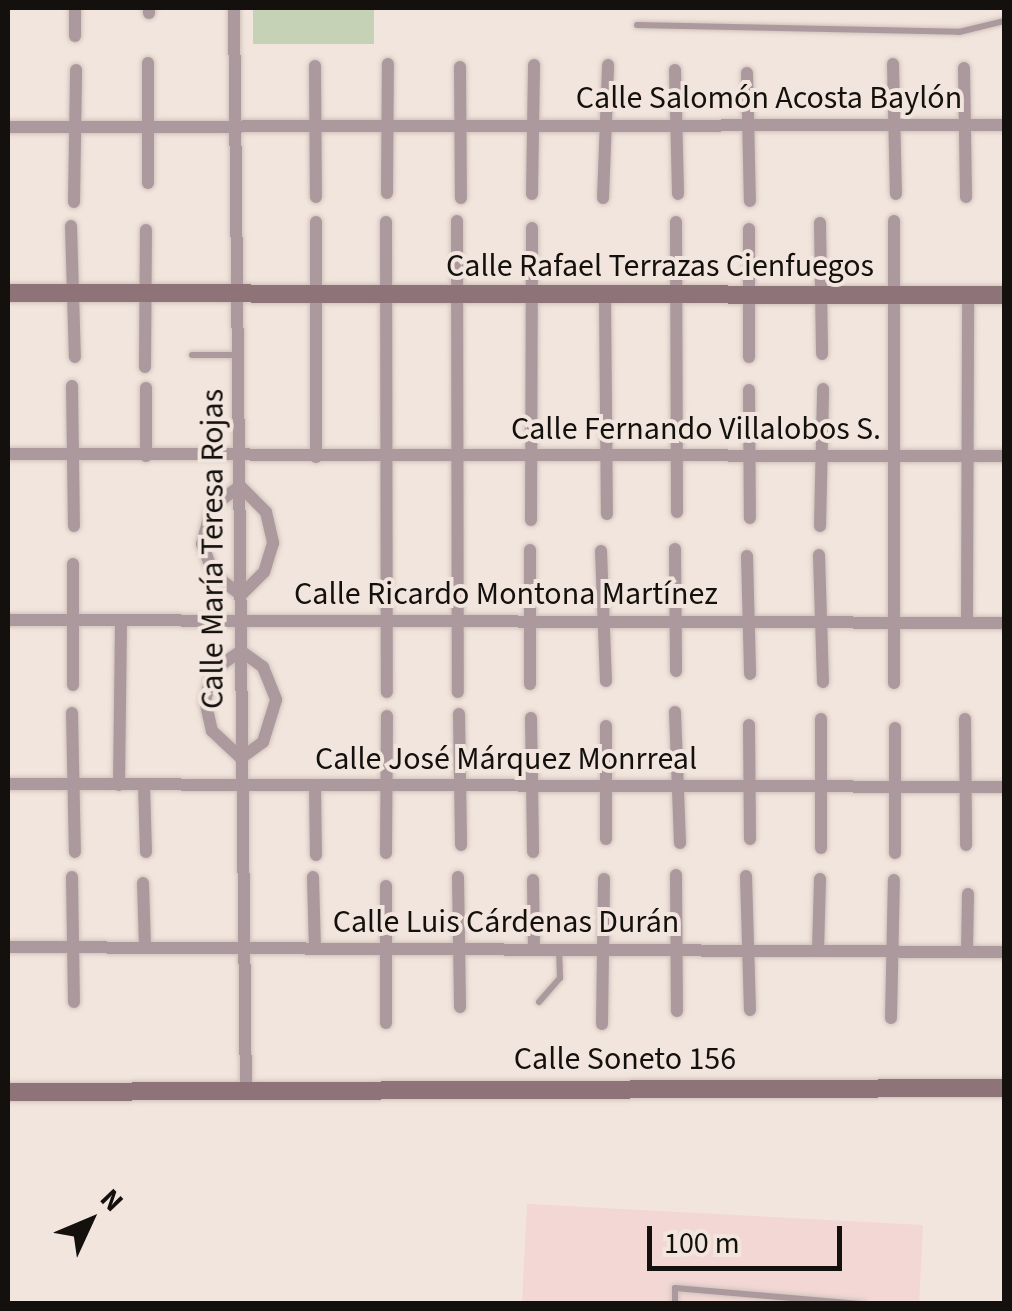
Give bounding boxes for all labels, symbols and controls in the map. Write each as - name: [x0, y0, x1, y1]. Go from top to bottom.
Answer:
- street label: Calle Salomón Acosta Baylón: [576, 79, 962, 117]
- street label: Calle Rafael Terrazas Cienfuegos: [446, 247, 874, 285]
- street label: Calle María Teresa Rojas: [194, 389, 232, 709]
- street label: Calle Fernando Villalobos S.: [511, 410, 881, 448]
- street label: Calle Ricardo Montona Martínez: [294, 575, 718, 613]
- street label: Calle José Márquez Monrreal: [315, 740, 697, 778]
- street label: Calle Luis Cárdenas Durán: [333, 903, 679, 941]
- street label: Calle Soneto 156: [514, 1040, 736, 1078]
- north arrow: [40, 1171, 140, 1271]
- text: N: [91, 1180, 132, 1221]
- scale bar: [652, 1206, 847, 1268]
- text: 100 m: [664, 1222, 740, 1265]

